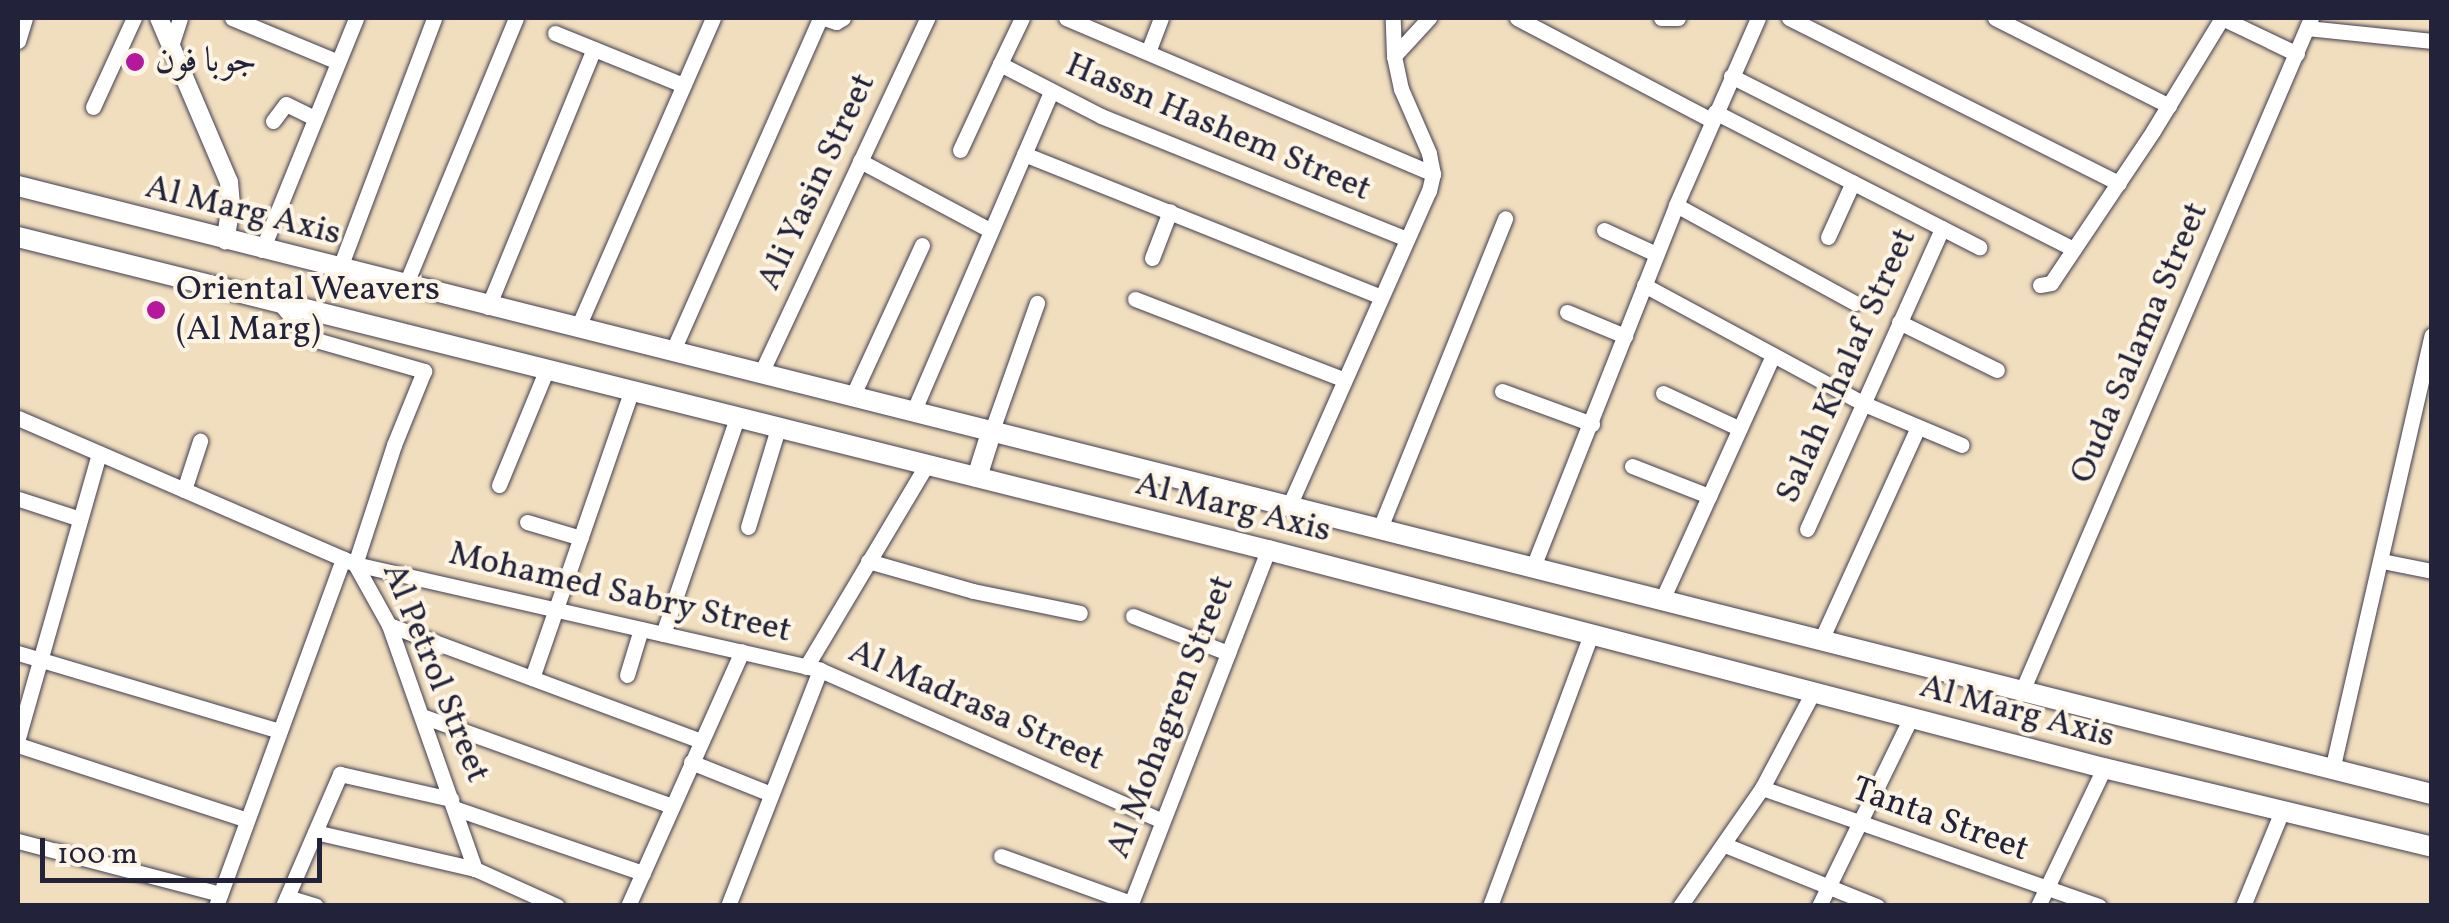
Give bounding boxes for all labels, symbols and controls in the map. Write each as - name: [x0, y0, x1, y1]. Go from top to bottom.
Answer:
- place label: جوبا فون: [155, 41, 257, 83]
- street label: Hassn Hashem Street: [1059, 45, 1377, 211]
- marker: جوبا فون: [124, 51, 146, 73]
- street label: Ali Yasin Street: [748, 67, 886, 297]
- street label: Al Marg Axis: [141, 166, 345, 256]
- street label: Ouda Salama Street: [2062, 196, 2218, 490]
- street label: Salah Khalaf Street: [1768, 224, 1926, 508]
- place label: Oriental Weavers (Al Marg): [176, 269, 441, 351]
- marker: Oriental Weavers (Al Marg): [145, 299, 167, 321]
- street label: Al Marg Axis: [1131, 463, 1335, 553]
- street label: Mohamed Sabry Street: [444, 533, 796, 653]
- street label: Al Petrol Street: [372, 557, 498, 789]
- street label: Al Mohagren Street: [1098, 570, 1244, 864]
- street label: Al Madrasa Street: [842, 631, 1110, 781]
- street label: Al Marg Axis: [1915, 666, 2119, 758]
- street label: Tanta Street: [1846, 769, 2034, 871]
- scale bar: [45, 818, 328, 880]
- text: 100 m: [57, 834, 138, 876]

